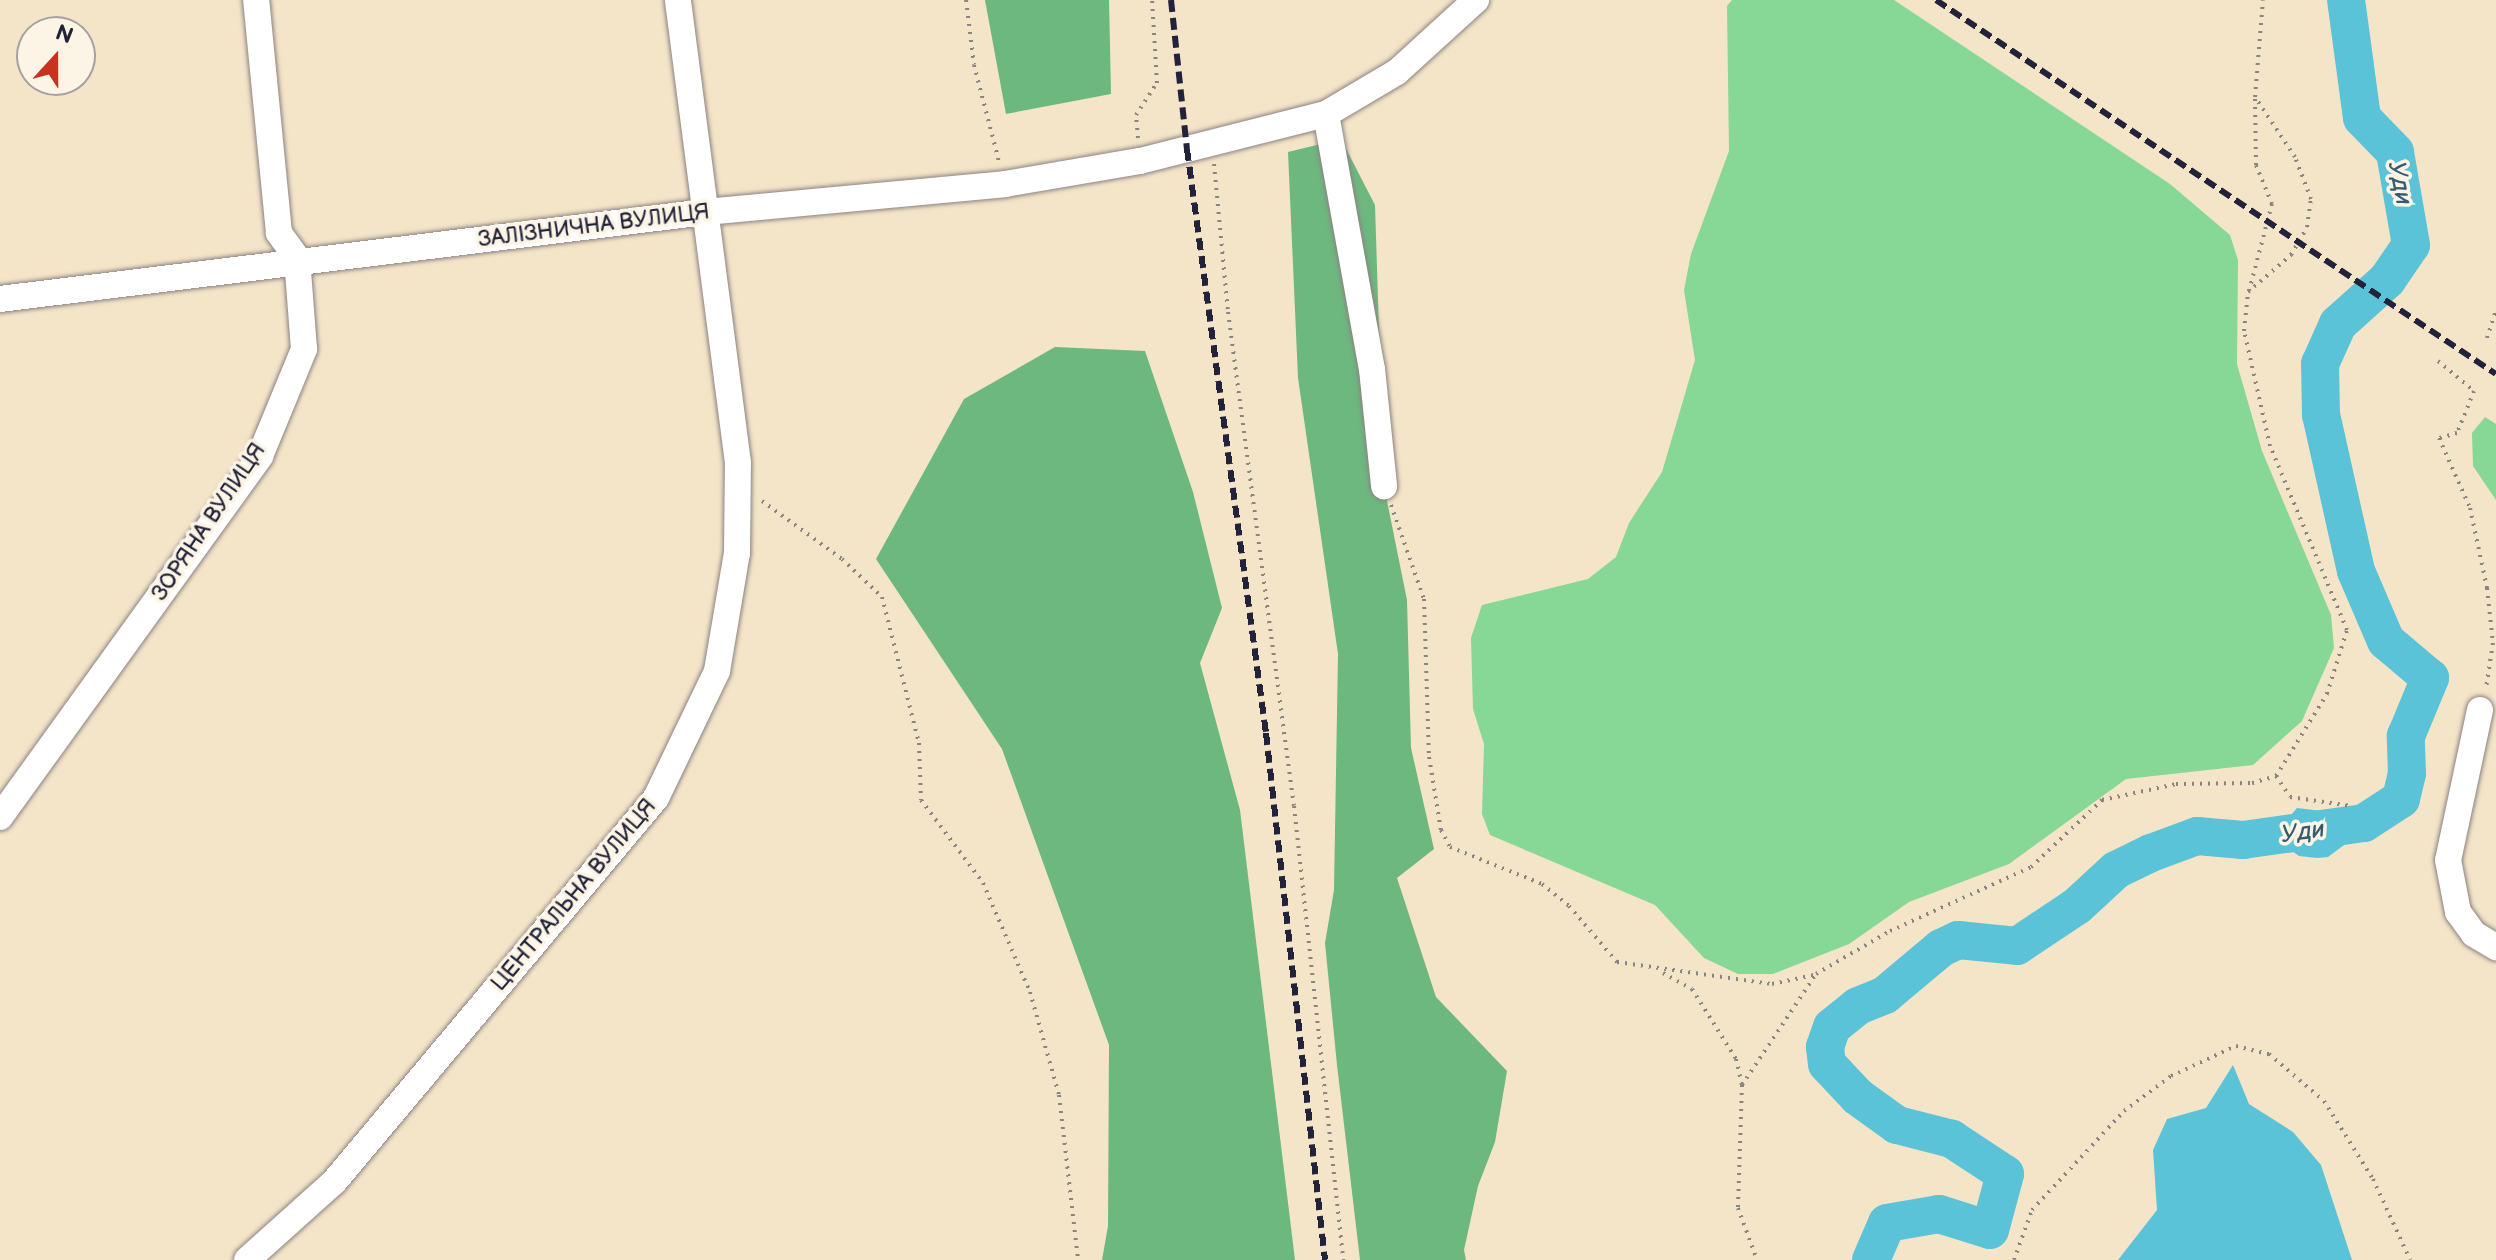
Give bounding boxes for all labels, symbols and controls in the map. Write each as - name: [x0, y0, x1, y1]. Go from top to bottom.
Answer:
- north arrow: [16, 16, 96, 96]
- text: N: [52, 19, 77, 51]
- water label: Уди: [2382, 159, 2418, 207]
- street label: ЗАЛІЗНИЧНА ВУЛИЦЯ: [477, 199, 711, 253]
- street label: ЗОРЯНА ВУЛИЦЯ: [146, 438, 272, 606]
- street label: ЦЕНТРАЛЬНА ВУЛИЦЯ: [486, 794, 662, 996]
- water label: Уди: [2279, 815, 2327, 849]

